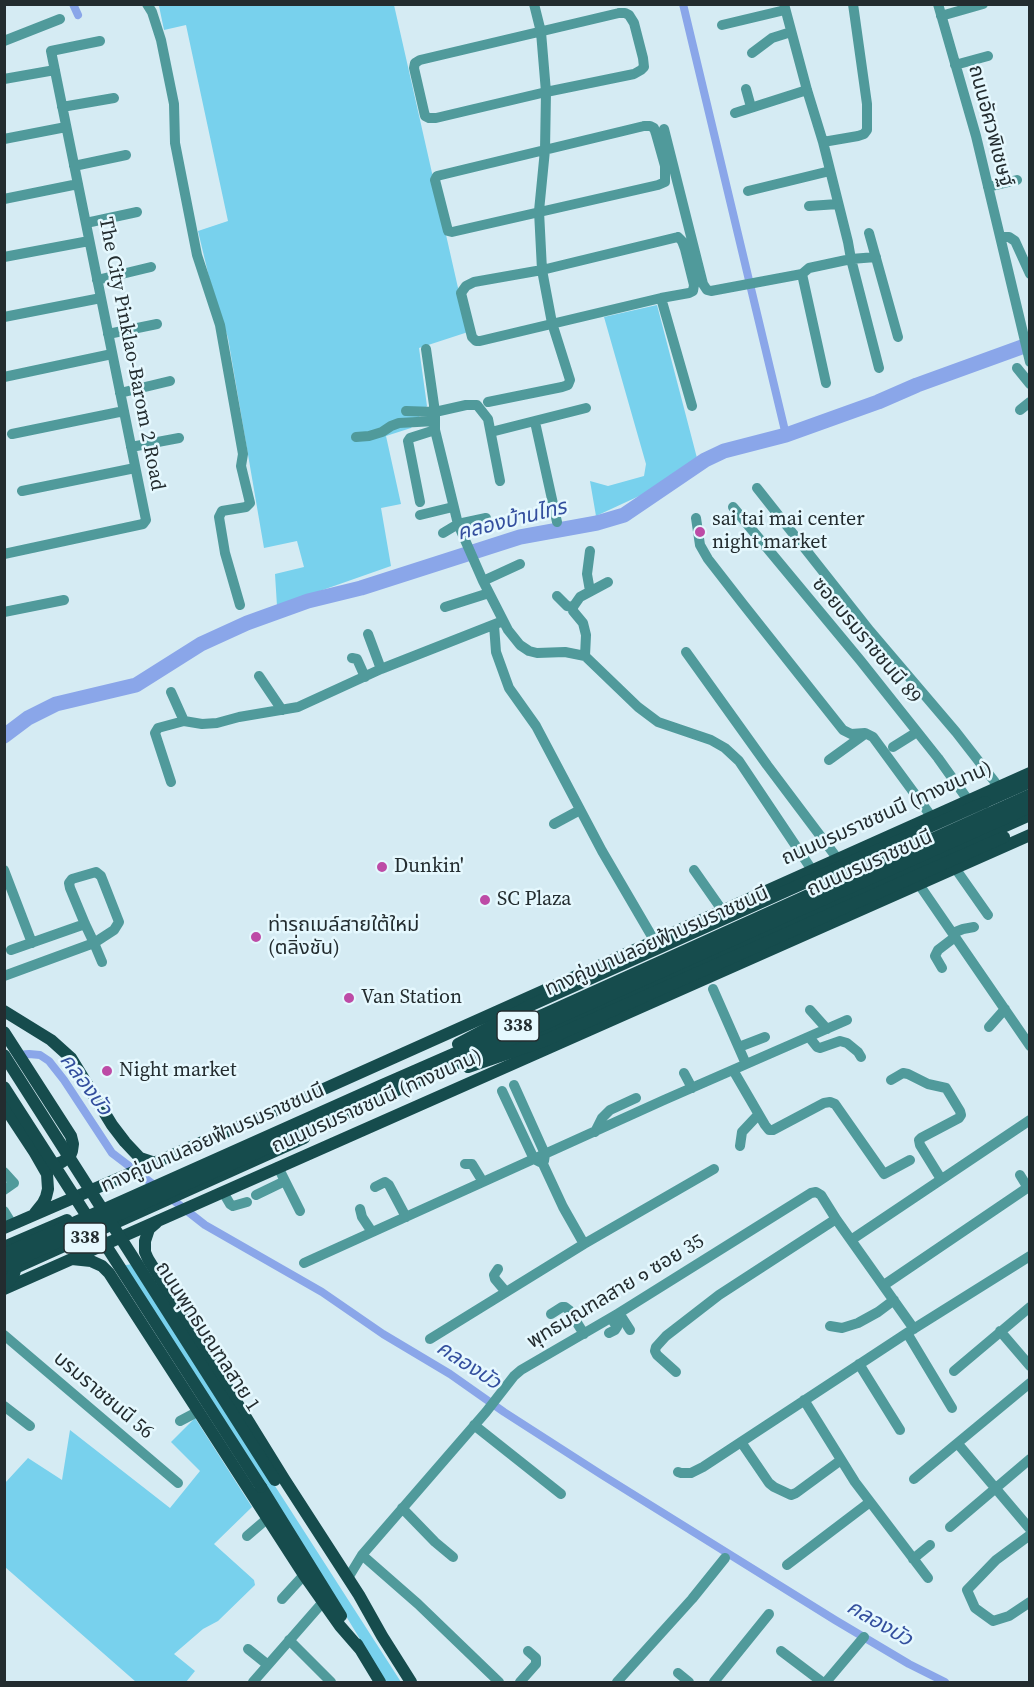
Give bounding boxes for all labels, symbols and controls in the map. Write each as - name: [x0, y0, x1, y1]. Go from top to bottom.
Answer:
- street label: ถนนอัศวพิเชษฐ์: [962, 63, 1018, 189]
- street label: The City Pinklao-Barom 2 Road: [93, 215, 169, 493]
- water label: คลองบ้านไทร: [455, 495, 569, 547]
- place label: sai tai mai center night market: [712, 508, 865, 555]
- marker: sai tai mai center night market: [693, 525, 707, 539]
- street label: ซอยบรมราชชนนี 89: [806, 573, 926, 709]
- street label: ถนนบรมราชชนนี (ทางขนาน): [778, 757, 996, 871]
- street label: ถนนบรมราชชนนี: [803, 826, 937, 902]
- place label: Dunkin': [394, 855, 464, 879]
- marker: Dunkin': [375, 860, 389, 874]
- street label: ทางคู่ขนานลอยฟ้าบรมราชชนนี: [542, 882, 772, 1002]
- place label: SC Plaza: [497, 888, 572, 912]
- marker: SC Plaza: [478, 893, 492, 907]
- place label: ท่ารถเมล์สายใต้ใหม่ (ตลิ่งชัน): [268, 914, 419, 961]
- marker: ท่ารถเมล์สายใต้ใหม่ (ตลิ่งชัน): [249, 930, 263, 944]
- place label: Van Station: [361, 986, 462, 1010]
- marker: Van Station: [342, 991, 356, 1005]
- road number: 338: [497, 1011, 539, 1041]
- street label: ถนนบรมราชชนนี (ทางขนาน): [268, 1045, 486, 1159]
- water label: คลองบัว: [54, 1049, 116, 1121]
- place label: Night market: [119, 1059, 236, 1083]
- marker: Night market: [100, 1064, 114, 1078]
- street label: ทางคู่ขนานลอยฟ้าบรมราชชนนี: [98, 1079, 328, 1199]
- road number: 338: [64, 1223, 106, 1253]
- street label: พุทธมณฑลสาย ๑ ซอย 35: [523, 1230, 709, 1354]
- street label: ถนนพุทธมณฑลสาย 1: [150, 1257, 264, 1417]
- water label: คลองบัว: [431, 1336, 505, 1396]
- street label: บรมราชชนนี 56: [48, 1347, 158, 1445]
- water label: คลองบัว: [842, 1595, 916, 1653]

